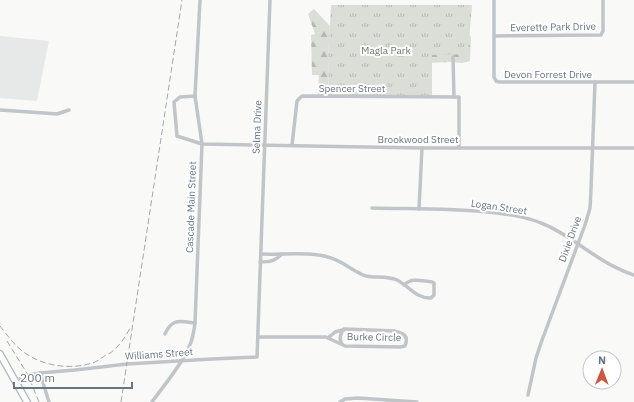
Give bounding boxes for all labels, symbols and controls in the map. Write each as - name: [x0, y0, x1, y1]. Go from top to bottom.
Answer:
- street label: Everette Park Drive: [510, 20, 597, 34]
- park label: Magla Park: [361, 44, 411, 57]
- street label: Devon Forrest Drive: [504, 68, 593, 81]
- street label: Spencer Street: [319, 82, 386, 95]
- street label: Selma Drive: [250, 99, 264, 154]
- street label: Brookwood Street: [377, 133, 459, 146]
- street label: Cascade Main Street: [183, 160, 199, 253]
- street label: Logan Street: [470, 197, 528, 217]
- street label: Dixie Drive: [556, 214, 584, 264]
- street label: Burke Circle: [347, 330, 402, 344]
- street label: Williams Street: [125, 345, 194, 363]
- north arrow: [582, 350, 622, 390]
- text: N: [598, 353, 606, 367]
- scale bar: [14, 364, 132, 390]
- text: 200 m: [20, 370, 55, 385]

